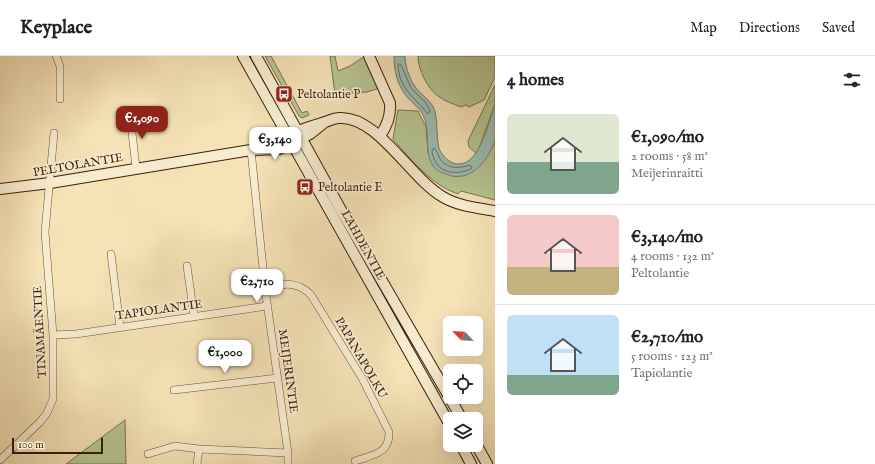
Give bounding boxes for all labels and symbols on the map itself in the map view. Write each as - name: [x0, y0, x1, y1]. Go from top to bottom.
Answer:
- bus stop icon: Peltolantie P: [274, 84, 294, 104]
- place label: Peltolantie P: [297, 87, 360, 102]
- pin: €1,090: [109, 106, 175, 140]
- pin: €3,140: [242, 127, 308, 161]
- street label: PELTOLANTIE: [32, 150, 124, 180]
- bus stop icon: Peltolantie E: [295, 177, 315, 197]
- place label: Peltolantie E: [318, 180, 383, 195]
- street label: LAHDENTIE: [338, 208, 388, 282]
- pin: €2,710: [224, 269, 290, 303]
- street label: TINAMÄENTIE: [29, 285, 50, 379]
- street label: TAPIOLANTIE: [115, 296, 203, 324]
- street label: PAPANAPOLKU: [332, 315, 391, 402]
- north arrow: [443, 316, 483, 356]
- street label: MEIJERINTIE: [274, 328, 301, 414]
- pin: €1,000: [192, 340, 258, 374]
- scale bar: [12, 436, 103, 455]

